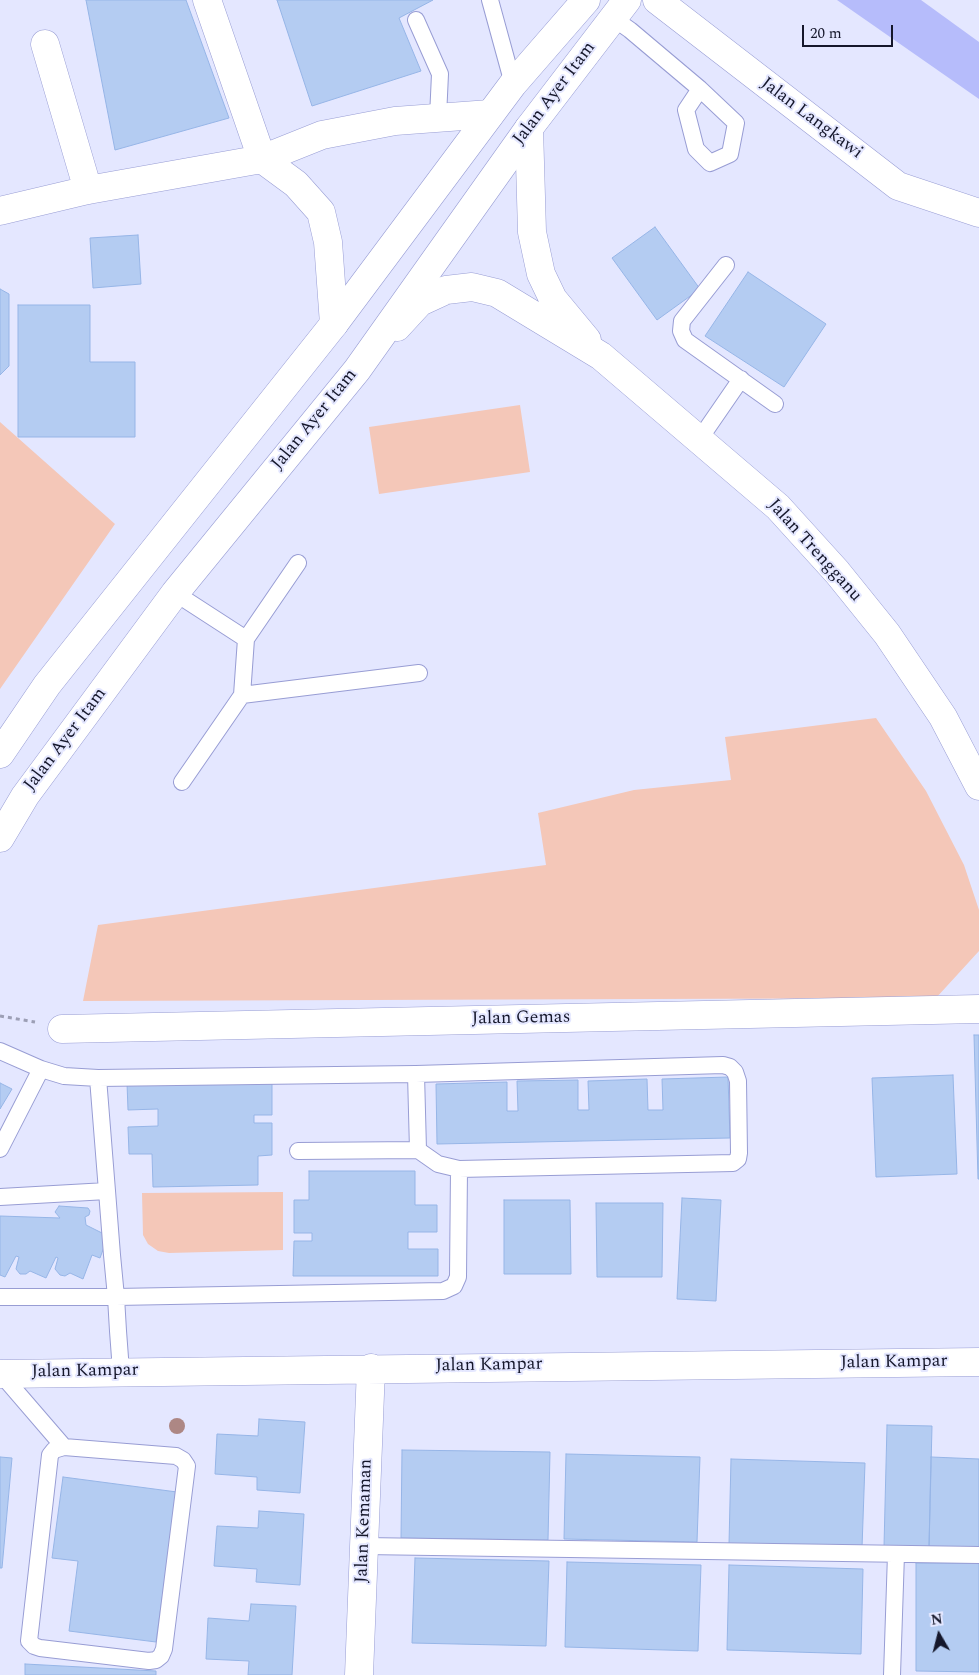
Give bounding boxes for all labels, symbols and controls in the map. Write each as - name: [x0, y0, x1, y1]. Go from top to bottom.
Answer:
- scale bar: [804, 15, 895, 47]
- text: 20 m: [810, 22, 842, 45]
- street label: Jalan Ayer Itam: [509, 38, 601, 150]
- street label: Jalan Langkawi: [756, 74, 866, 164]
- street label: Jalan Ayer Itam: [268, 365, 362, 475]
- street label: Jalan Trengganu: [762, 495, 866, 607]
- street label: Jalan Ayer Itam: [20, 684, 112, 796]
- street label: Jalan Gemas: [471, 1007, 571, 1031]
- street label: Jalan Kampar: [840, 1351, 948, 1375]
- street label: Jalan Kampar: [435, 1354, 543, 1378]
- street label: Jalan Kampar: [31, 1360, 139, 1384]
- street label: Jalan Kemaman: [352, 1458, 378, 1584]
- text: N: [930, 1608, 944, 1631]
- north arrow: [914, 1610, 964, 1660]

